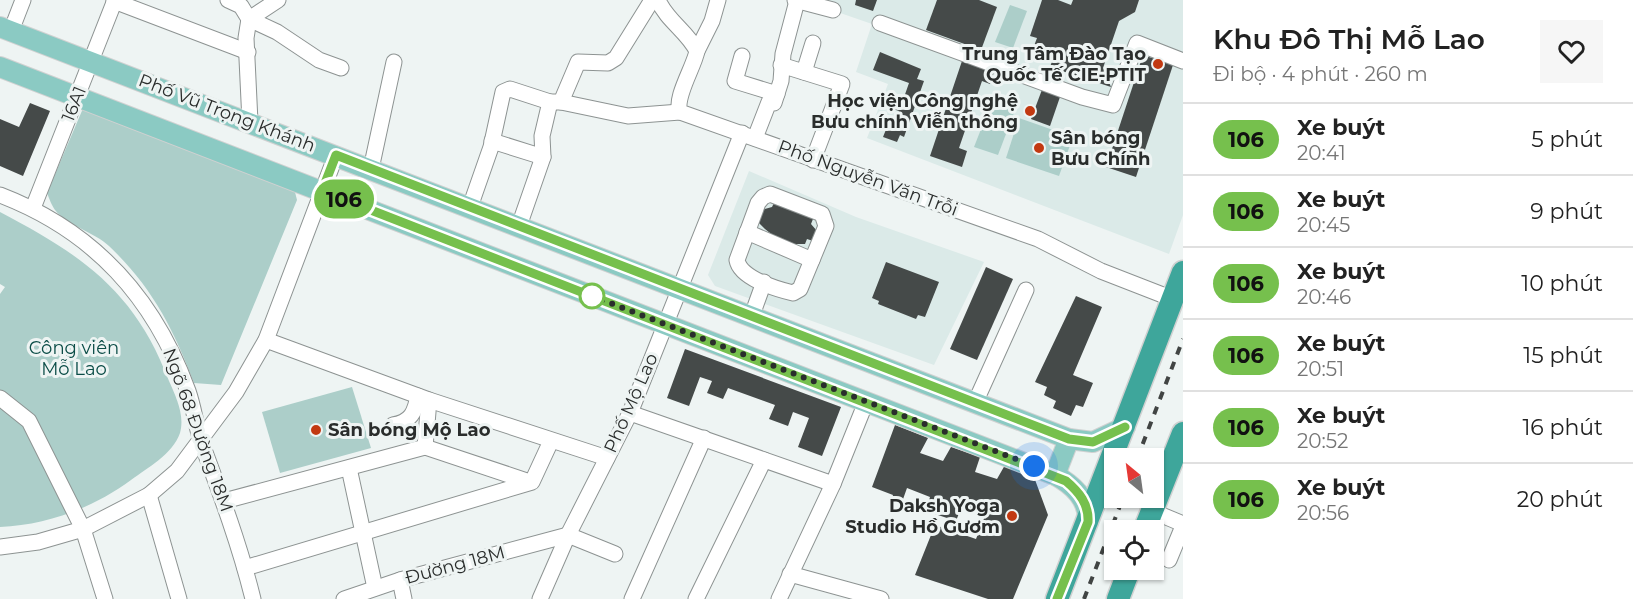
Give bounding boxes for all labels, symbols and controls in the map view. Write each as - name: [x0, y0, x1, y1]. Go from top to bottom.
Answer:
- button: heart: [1540, 20, 1603, 83]
- text: Khu Đô Thị Mỗ Lao: [1213, 22, 1485, 56]
- place label: Trung Tâm Đào Tạo Quốc Tế CIE-PTIT: [962, 43, 1147, 86]
- marker: Trung Tâm Đào Tạo Quốc Tế CIE-PTIT: [1151, 57, 1165, 71]
- text: Đi bộ · 4 phút · 260 m: [1213, 62, 1428, 86]
- street label: Phố Vũ Trọng Khánh: [136, 69, 318, 157]
- street label: 16A1: [57, 83, 91, 125]
- place label: Học viện Công nghệ Bưu chính Viễn thông: [811, 90, 1018, 133]
- marker: Học viện Công nghệ Bưu chính Viễn thông: [1023, 104, 1037, 118]
- text: Xe buýt: [1297, 114, 1385, 141]
- text: 5 phút: [1531, 126, 1603, 153]
- place label: Sân bóng Bưu Chính: [1051, 127, 1151, 170]
- text: 106: [1228, 127, 1264, 152]
- street label: Phố Nguyễn Văn Trỗi: [775, 135, 961, 221]
- marker: Sân bóng Bưu Chính: [1032, 141, 1046, 155]
- text: 20:41: [1297, 141, 1346, 165]
- line badge: 106: [310, 180, 379, 218]
- text: Xe buýt: [1297, 186, 1385, 213]
- text: 106: [326, 187, 362, 212]
- text: 9 phút: [1530, 198, 1603, 225]
- text: 106: [1228, 199, 1264, 224]
- text: 20:45: [1297, 213, 1350, 237]
- text: Xe buýt: [1297, 258, 1385, 285]
- text: 10 phút: [1521, 270, 1603, 297]
- text: 106: [1228, 271, 1264, 296]
- unlabelled marker: [579, 283, 605, 309]
- text: 20:46: [1297, 285, 1351, 309]
- text: Xe buýt: [1297, 330, 1385, 357]
- park label: Công viên Mỗ Lao: [29, 337, 119, 380]
- text: 15 phút: [1523, 342, 1603, 369]
- text: 106: [1228, 343, 1264, 368]
- street label: Ngõ 68 Đường 18M: [158, 345, 238, 515]
- street label: Phố Mộ Lao: [599, 350, 663, 456]
- text: 20:51: [1297, 357, 1344, 381]
- text: Xe buýt: [1297, 402, 1385, 429]
- text: 16 phút: [1522, 414, 1603, 441]
- text: 106: [1228, 415, 1264, 440]
- place label: Sân bóng Mộ Lao: [328, 419, 491, 441]
- marker: Sân bóng Mộ Lao: [309, 423, 323, 437]
- text: 20:52: [1297, 429, 1348, 453]
- north arrow: [1104, 448, 1164, 508]
- map controls: [1104, 448, 1164, 580]
- your location: [1019, 451, 1049, 481]
- text: Xe buýt: [1297, 474, 1385, 501]
- text: 20 phút: [1517, 486, 1603, 513]
- text: 106: [1228, 487, 1264, 512]
- place label: Daksh Yoga Studio Hồ Gươm: [845, 495, 1000, 538]
- text: 20:56: [1297, 501, 1349, 525]
- marker: Daksh Yoga Studio Hồ Gươm: [1005, 509, 1019, 523]
- button: locate: [1104, 520, 1164, 580]
- street label: Đường 18M: [403, 541, 507, 589]

